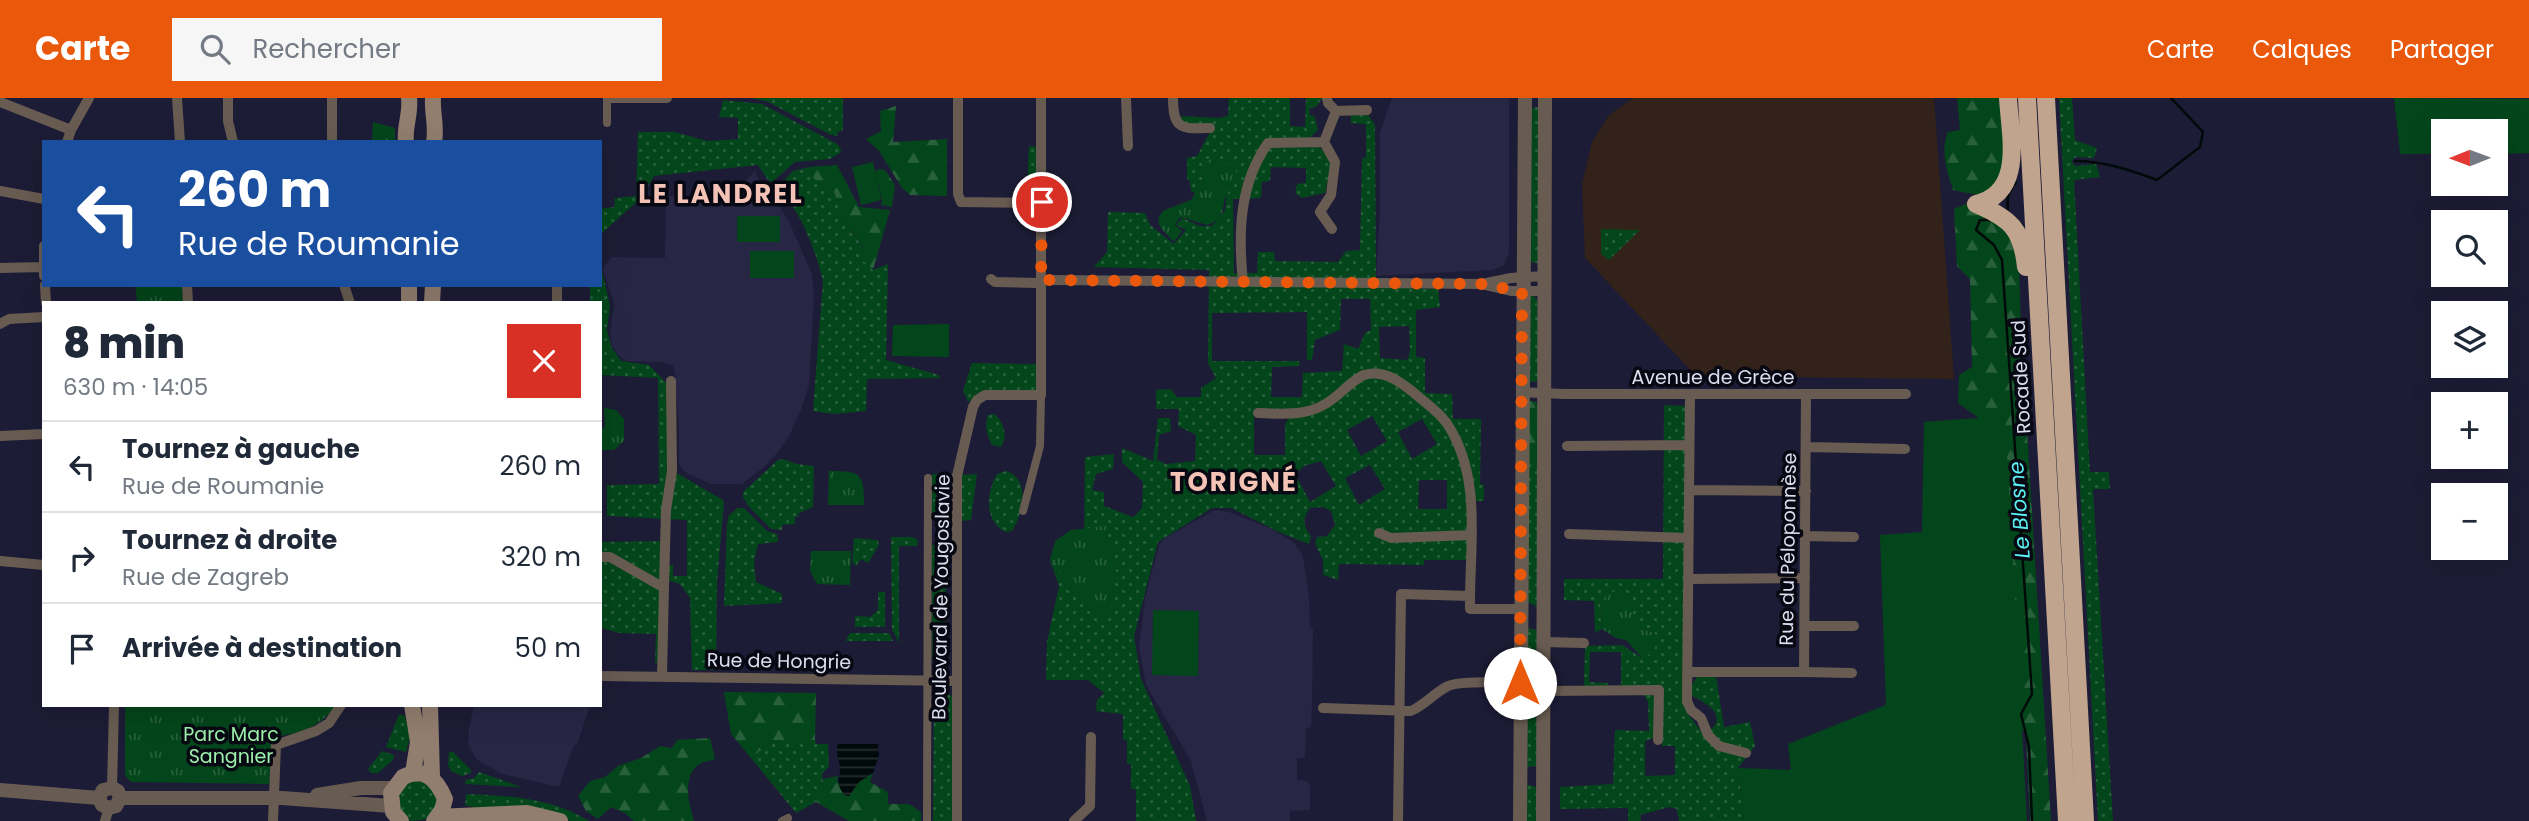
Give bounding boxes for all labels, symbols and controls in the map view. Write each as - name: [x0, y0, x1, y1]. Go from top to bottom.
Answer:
- search box: [172, 18, 662, 81]
- text: Carte: [35, 25, 130, 72]
- icon: search: [196, 30, 234, 68]
- text: Rechercher: [252, 31, 401, 67]
- text: Carte: [2147, 33, 2214, 66]
- text: Calques: [2252, 33, 2352, 66]
- text: Partager: [2390, 33, 2494, 66]
- north arrow: [2431, 119, 2508, 196]
- map controls: [2431, 119, 2508, 560]
- text: 260 m: [178, 156, 331, 224]
- icon: left: [63, 168, 154, 259]
- pin: [1012, 172, 1072, 232]
- district label: LE LANDREL: [638, 176, 804, 212]
- icon: arrive: [1023, 183, 1061, 221]
- button: search: [2431, 210, 2508, 287]
- text: Rue de Roumanie: [178, 221, 460, 266]
- button: layers: [2431, 301, 2508, 378]
- text: 8 min: [63, 314, 185, 373]
- street label: Rocade Sud: [2005, 319, 2037, 435]
- button: close: [507, 324, 581, 398]
- street label: Avenue de Grèce: [1631, 364, 1795, 391]
- text: 630 m · 14:05: [63, 371, 208, 403]
- button: +: [2431, 392, 2508, 469]
- text: Tournez à gauche: [122, 431, 360, 467]
- icon: left: [63, 448, 101, 486]
- text: 260 m: [499, 448, 581, 484]
- street label: Rue du Péloponnèse: [1773, 452, 1803, 646]
- water label: Le Blosne: [2001, 460, 2037, 560]
- district label: TORIGNÉ: [1170, 464, 1298, 500]
- text: Rue de Roumanie: [122, 470, 324, 502]
- street label: Boulevard de Yougoslavie: [925, 474, 957, 720]
- button: −: [2431, 483, 2508, 560]
- text: Tournez à droite: [122, 522, 337, 558]
- icon: right: [63, 539, 101, 577]
- text: 320 m: [501, 539, 581, 575]
- text: Rue de Zagreb: [122, 561, 289, 593]
- icon: arrive: [63, 630, 101, 668]
- text: Arrivée à destination: [122, 630, 402, 666]
- text: 50 m: [515, 630, 581, 666]
- street label: Rue de Hongrie: [707, 646, 851, 676]
- position arrow: [1483, 646, 1557, 720]
- park label: Parc Marc Sangnier: [183, 721, 279, 770]

